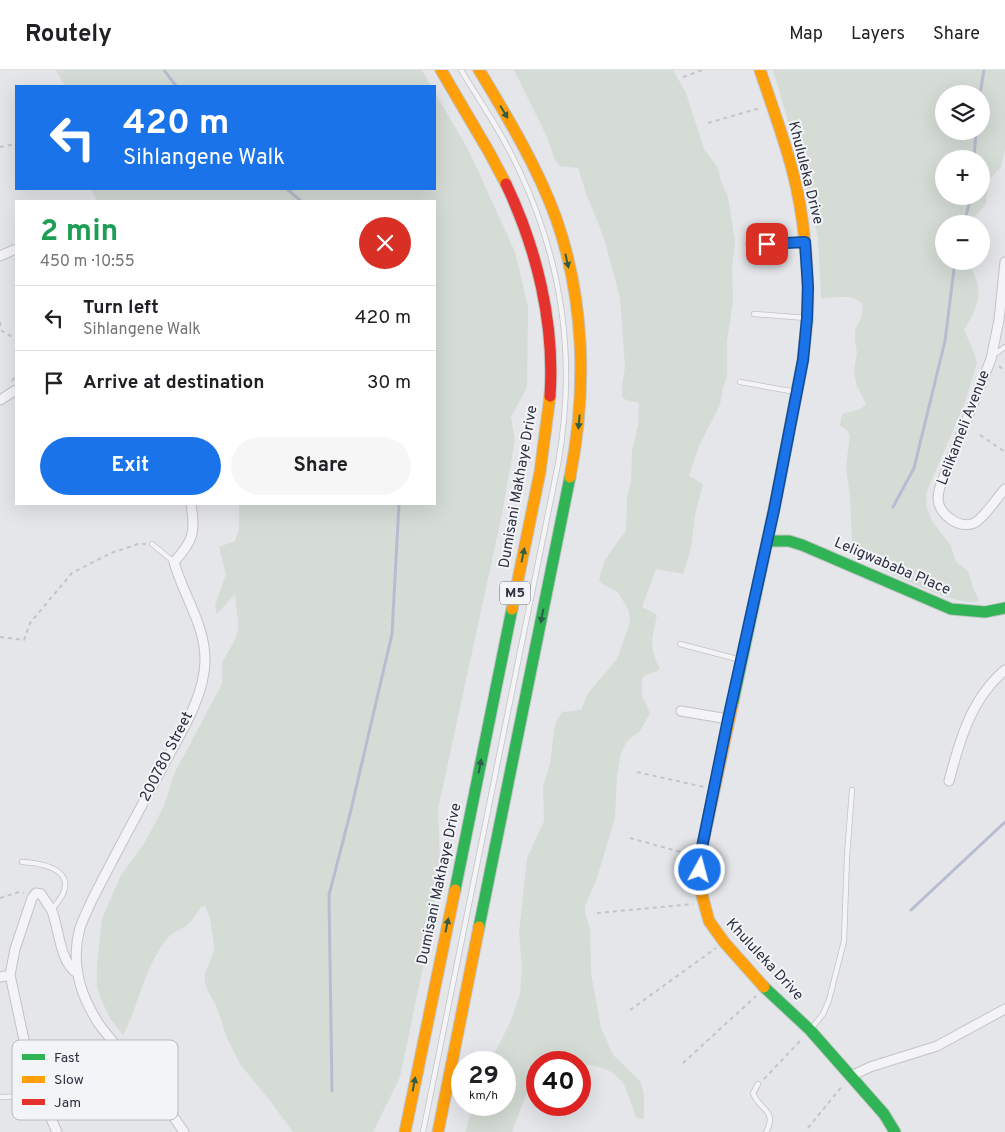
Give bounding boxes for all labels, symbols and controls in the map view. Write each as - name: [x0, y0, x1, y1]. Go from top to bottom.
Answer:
- text: Routely: [25, 20, 112, 50]
- text: Map: [789, 23, 823, 46]
- text: Layers: [851, 23, 905, 46]
- text: Share: [933, 23, 980, 46]
- map controls: [935, 85, 990, 270]
- button: layers: [935, 85, 990, 140]
- text: 420 m: [123, 102, 229, 146]
- icon: left: [40, 105, 105, 170]
- one-way arrow: [500, 105, 509, 118]
- street label: Khululeka Drive: [783, 119, 827, 227]
- text: Sihlangene Walk: [123, 145, 285, 172]
- button: +: [935, 150, 990, 205]
- text: 2 min: [40, 214, 118, 251]
- button: −: [935, 215, 990, 270]
- button: close: [359, 217, 411, 269]
- pin: [746, 223, 788, 265]
- icon: arrive: [753, 230, 781, 258]
- text: 450 m · 10:55: [40, 252, 135, 272]
- one-way arrow: [563, 253, 571, 268]
- text: Turn left: [83, 296, 159, 320]
- icon: left: [40, 304, 68, 332]
- text: 420 m: [355, 306, 411, 330]
- text: Sihlangene Walk: [83, 320, 201, 340]
- street label: Lelikameli Avenue: [933, 368, 995, 488]
- icon: arrive: [40, 369, 68, 397]
- text: Arrive at destination: [83, 371, 264, 395]
- text: 30 m: [367, 371, 411, 395]
- street label: Dumisani Makhaye Drive: [495, 404, 543, 570]
- one-way arrow: [574, 414, 582, 430]
- button: Exit: [40, 437, 221, 495]
- button: Share: [231, 437, 411, 495]
- street label: Leligwababa Place: [831, 534, 953, 600]
- one-way arrow: [519, 548, 527, 563]
- road number: M5: [500, 582, 530, 604]
- one-way arrow: [538, 609, 546, 624]
- street label: 200780 Street: [136, 709, 198, 805]
- one-way arrow: [476, 757, 484, 773]
- street label: Dumisani Makhaye Drive: [414, 801, 466, 967]
- position arrow: [673, 843, 725, 895]
- street label: Khululeka Drive: [721, 915, 807, 1005]
- one-way arrow: [443, 918, 451, 933]
- legend: [12, 1040, 178, 1120]
- text: Fast: [54, 1050, 80, 1067]
- speed limit sign: 40: [526, 1051, 591, 1116]
- text: 29: [468, 1061, 499, 1093]
- text: Slow: [54, 1072, 84, 1089]
- one-way arrow: [411, 1076, 419, 1092]
- text: km/h: [469, 1088, 498, 1104]
- text: Jam: [54, 1095, 81, 1112]

